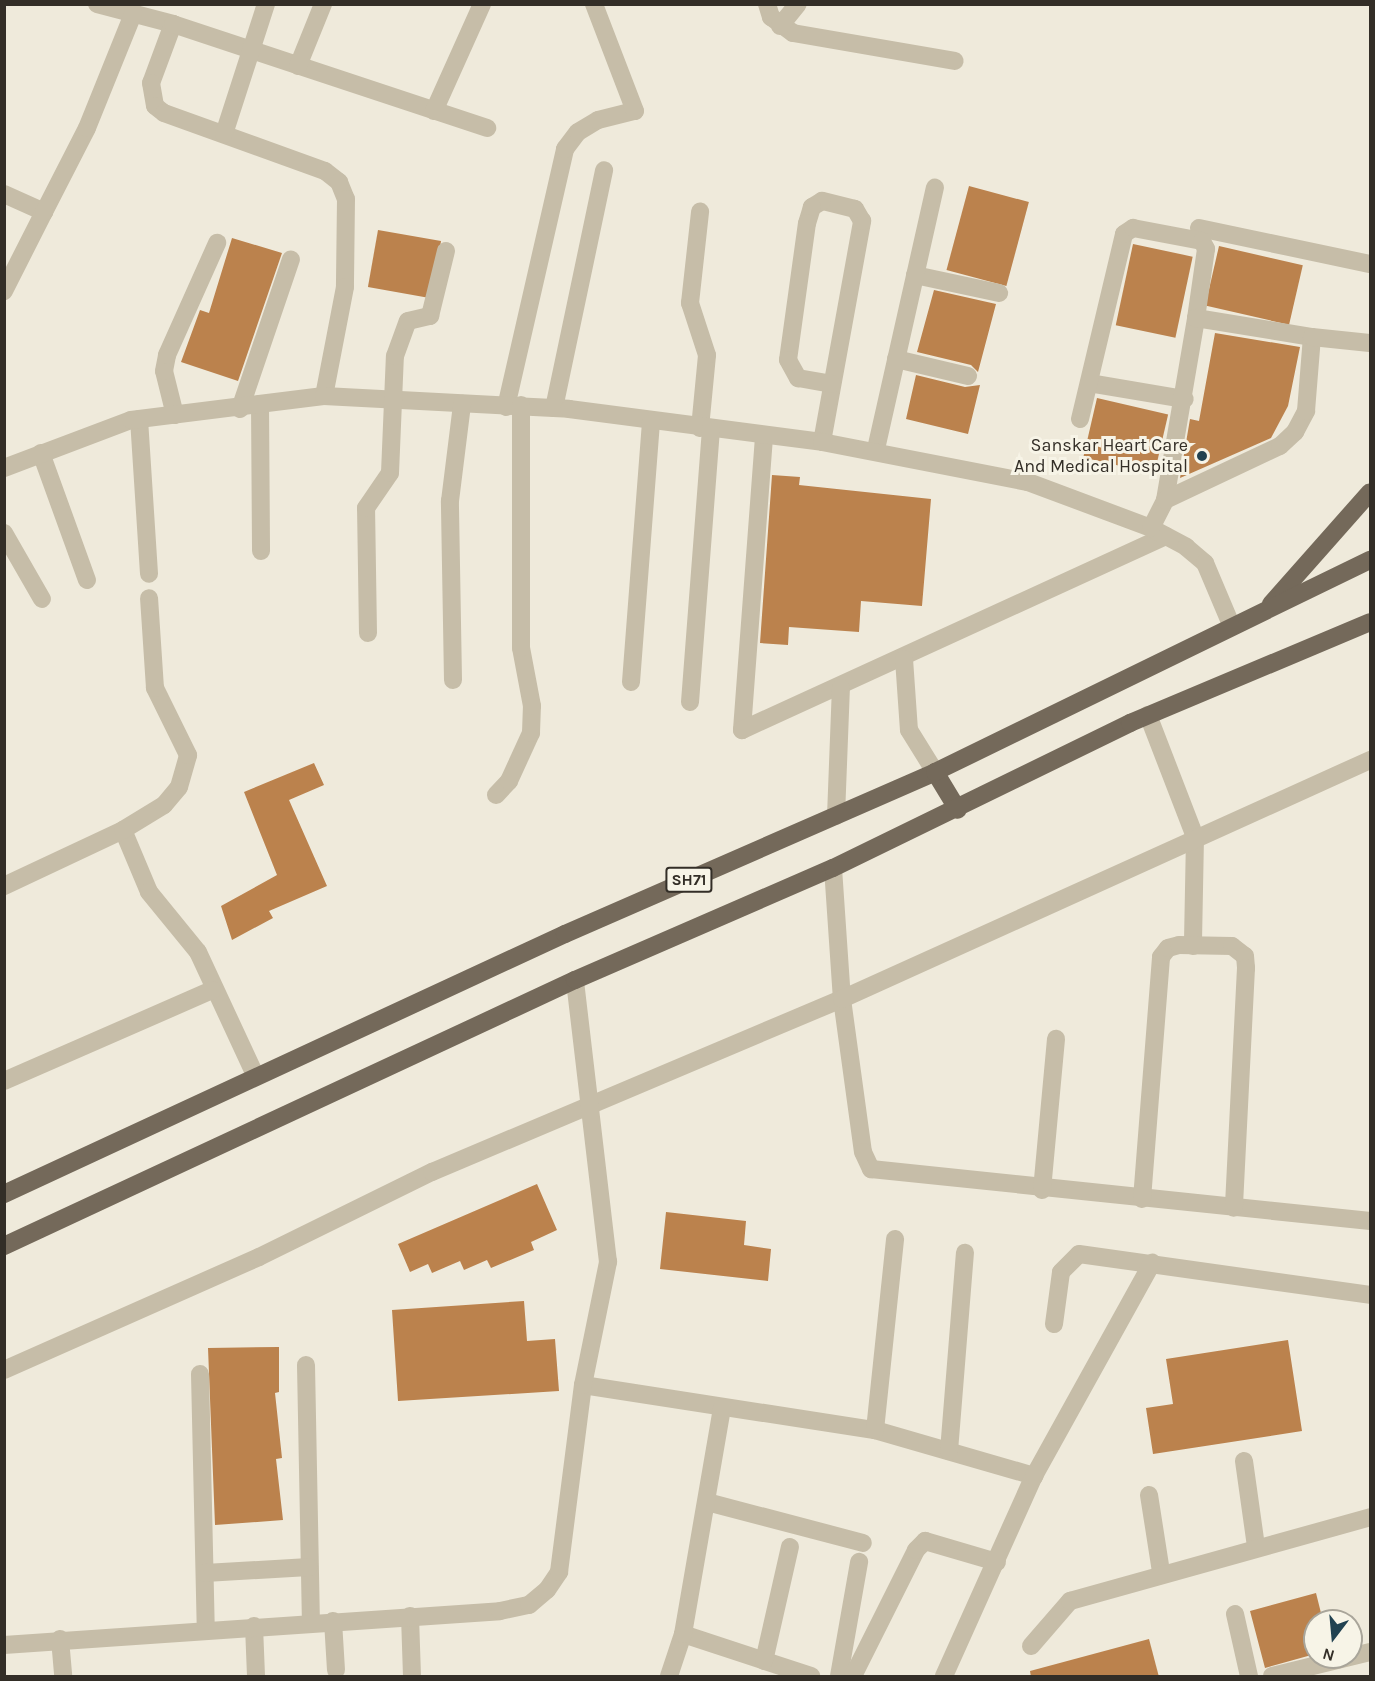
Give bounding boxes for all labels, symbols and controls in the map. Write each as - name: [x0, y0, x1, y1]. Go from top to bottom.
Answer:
- place label: Sanskar Heart Care And Medical Hospital: [1014, 435, 1188, 478]
- marker: Sanskar Heart Care And Medical Hospital: [1193, 447, 1211, 465]
- road number: SH71: [665, 867, 713, 893]
- north arrow: [1303, 1609, 1363, 1669]
- text: N: [1320, 1644, 1337, 1666]

